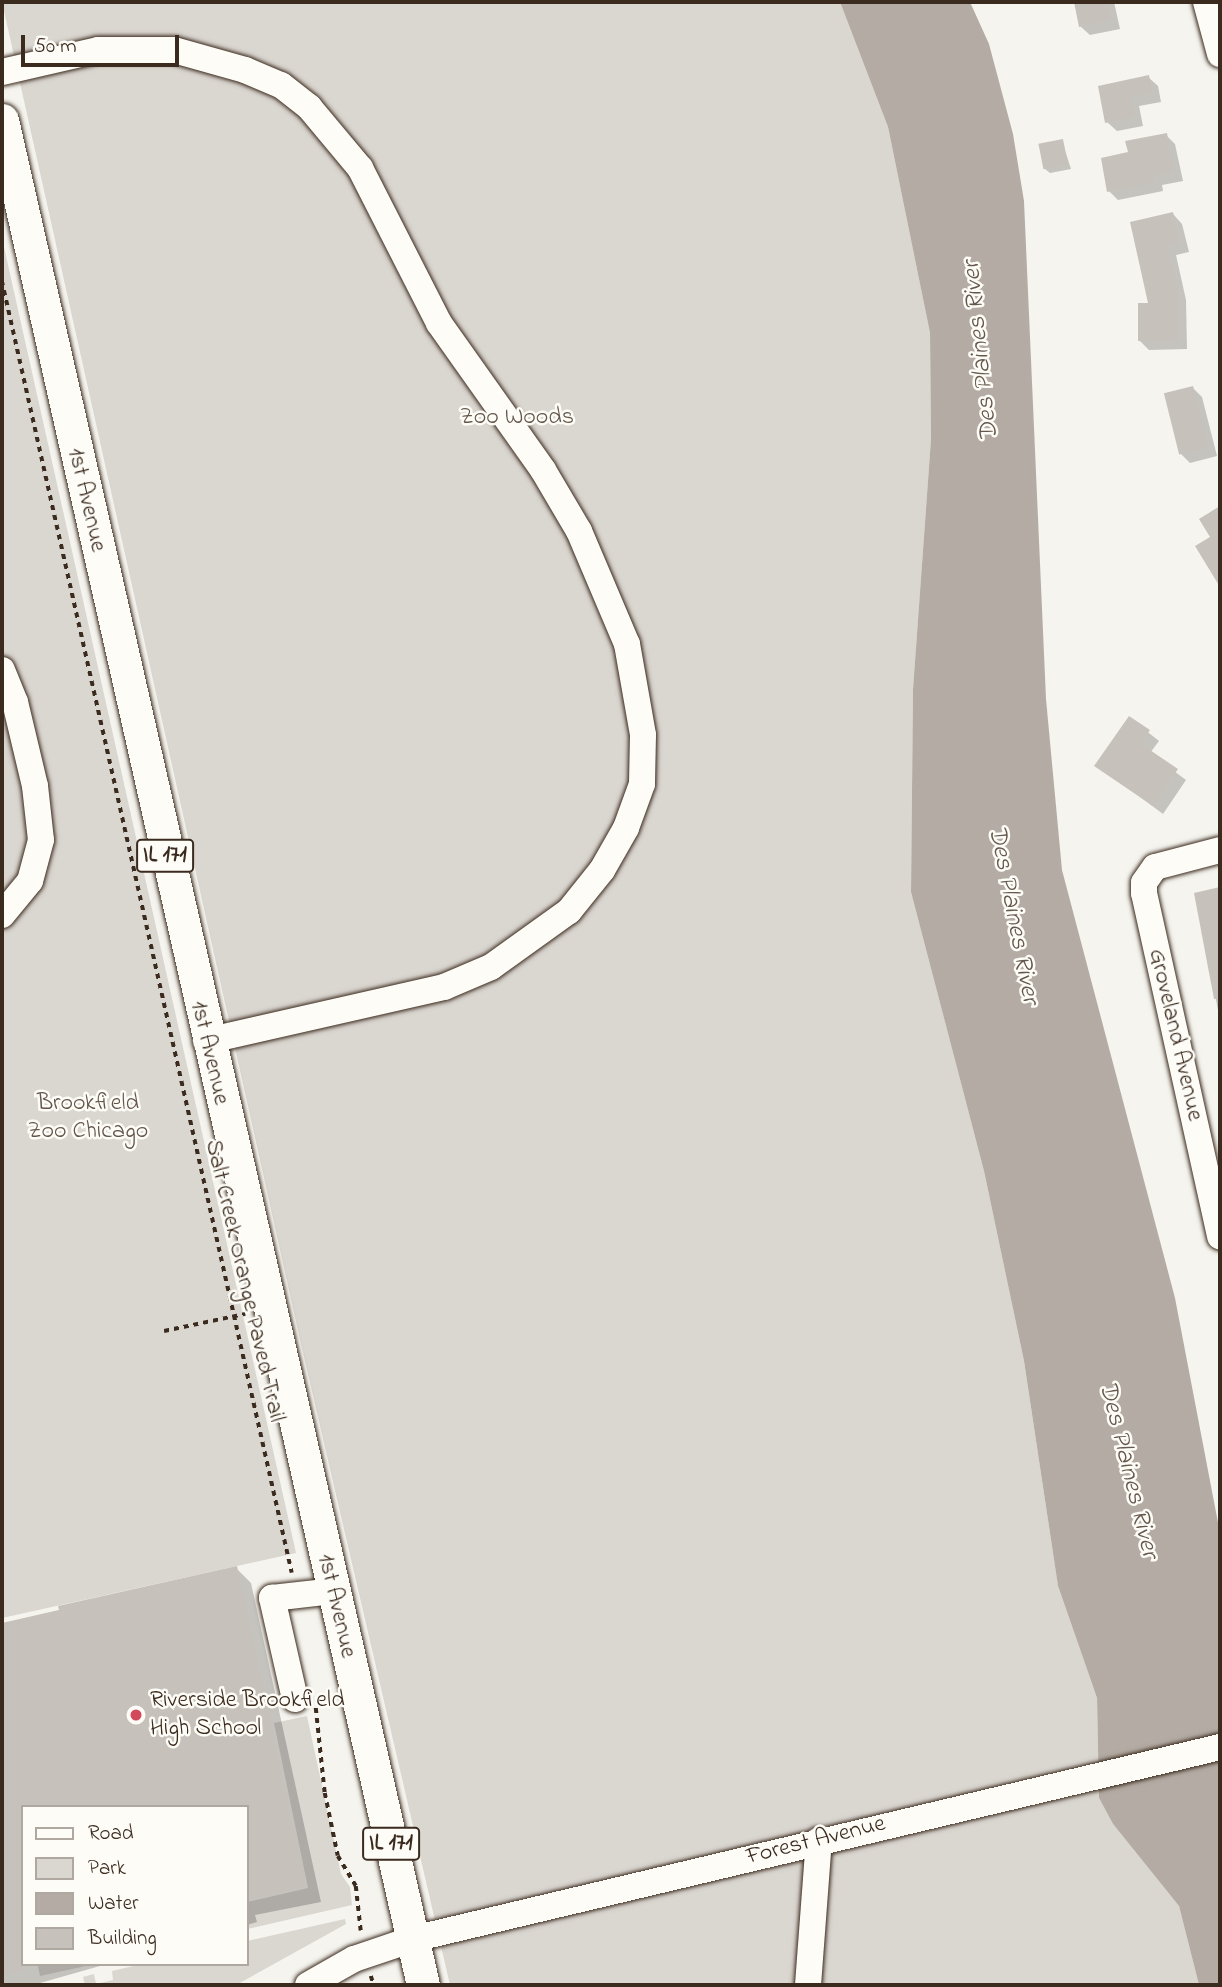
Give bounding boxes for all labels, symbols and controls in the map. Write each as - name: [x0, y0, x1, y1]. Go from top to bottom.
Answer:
- scale bar: [24, 21, 182, 65]
- text: 50 m: [34, 32, 77, 62]
- water label: Des Plaines River: [957, 259, 1007, 443]
- park label: Zoo Woods: [460, 404, 574, 432]
- street label: 1st Avenue: [60, 445, 112, 555]
- water label: Des Plaines River: [979, 823, 1045, 1007]
- road number: IL 171: [135, 836, 195, 876]
- street label: Groveland Avenue: [1141, 946, 1209, 1124]
- street label: 1st Avenue: [183, 998, 235, 1108]
- park label: Brookfield Zoo Chicago: [28, 1090, 148, 1146]
- street label: Salt Creek Orange Paved Trail: [197, 1137, 291, 1425]
- water label: Des Plaines River: [1090, 1378, 1164, 1562]
- street label: 1st Avenue: [310, 1551, 362, 1661]
- place label: Riverside Brookfield High School: [150, 1687, 345, 1743]
- marker: Riverside Brookfield High School: [128, 1707, 144, 1723]
- legend: [21, 1805, 248, 1966]
- street label: Forest Avenue: [744, 1810, 888, 1872]
- text: Road: [88, 1819, 134, 1849]
- road number: IL 171: [361, 1825, 421, 1864]
- text: Park: [88, 1854, 126, 1884]
- text: Water: [88, 1889, 139, 1919]
- text: Building: [88, 1924, 157, 1954]

